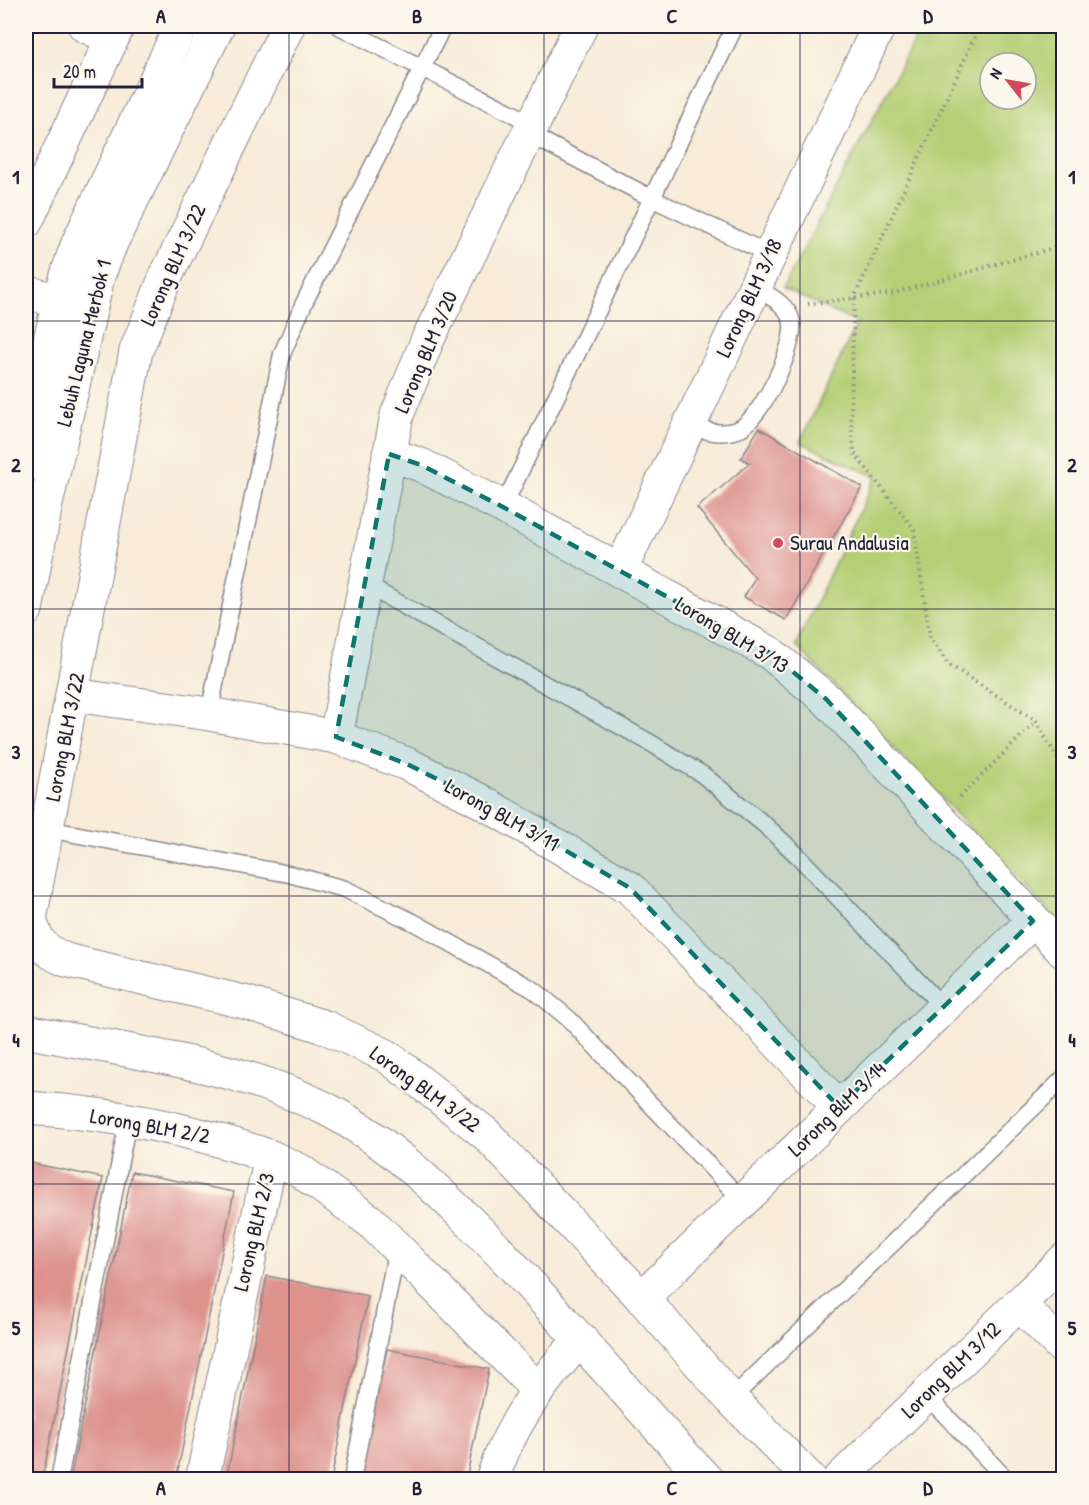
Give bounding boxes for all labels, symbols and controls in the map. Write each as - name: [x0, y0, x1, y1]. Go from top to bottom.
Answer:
- text: A: [156, 2, 166, 29]
- text: B: [412, 2, 422, 29]
- text: C: [667, 2, 678, 29]
- text: D: [923, 2, 933, 29]
- scale bar: [54, 51, 142, 89]
- north arrow: [978, 51, 1038, 111]
- text: 20 m: [63, 59, 96, 84]
- text: N: [984, 64, 1007, 83]
- text: 1: [12, 163, 20, 190]
- text: 1: [1068, 163, 1076, 190]
- street label: Lorong BLM 3/22: [133, 199, 212, 330]
- street label: Lorong BLM 3/18: [709, 234, 789, 362]
- street label: Lebuh Laguna Merbok 1: [49, 257, 118, 429]
- street label: Lorong BLM 3/20: [387, 286, 464, 417]
- text: 2: [11, 451, 21, 478]
- text: 2: [1067, 451, 1077, 478]
- place label: Surau Andalusia: [790, 528, 909, 557]
- marker: Surau Andalusia: [771, 536, 785, 550]
- street label: Lorong BLM 3/13: [670, 589, 794, 680]
- street label: Lorong BLM 3/22: [38, 670, 91, 804]
- text: 3: [12, 738, 21, 765]
- text: 3: [1068, 738, 1077, 765]
- street label: Lorong BLM 3/11: [440, 771, 564, 858]
- text: 4: [12, 1026, 20, 1053]
- text: 4: [1068, 1026, 1076, 1053]
- street label: Lorong BLM 3/22: [364, 1039, 487, 1139]
- street label: Lorong BLM 3/14: [781, 1054, 892, 1163]
- street label: Lorong BLM 2/2: [88, 1101, 212, 1150]
- street label: Lorong BLM 2/3: [226, 1170, 281, 1294]
- text: 5: [12, 1314, 21, 1341]
- text: 5: [1068, 1314, 1077, 1341]
- street label: Lorong BLM 3/12: [895, 1315, 1007, 1425]
- text: A: [156, 1474, 166, 1501]
- text: B: [412, 1474, 422, 1501]
- text: C: [667, 1474, 678, 1501]
- text: D: [923, 1474, 933, 1501]

